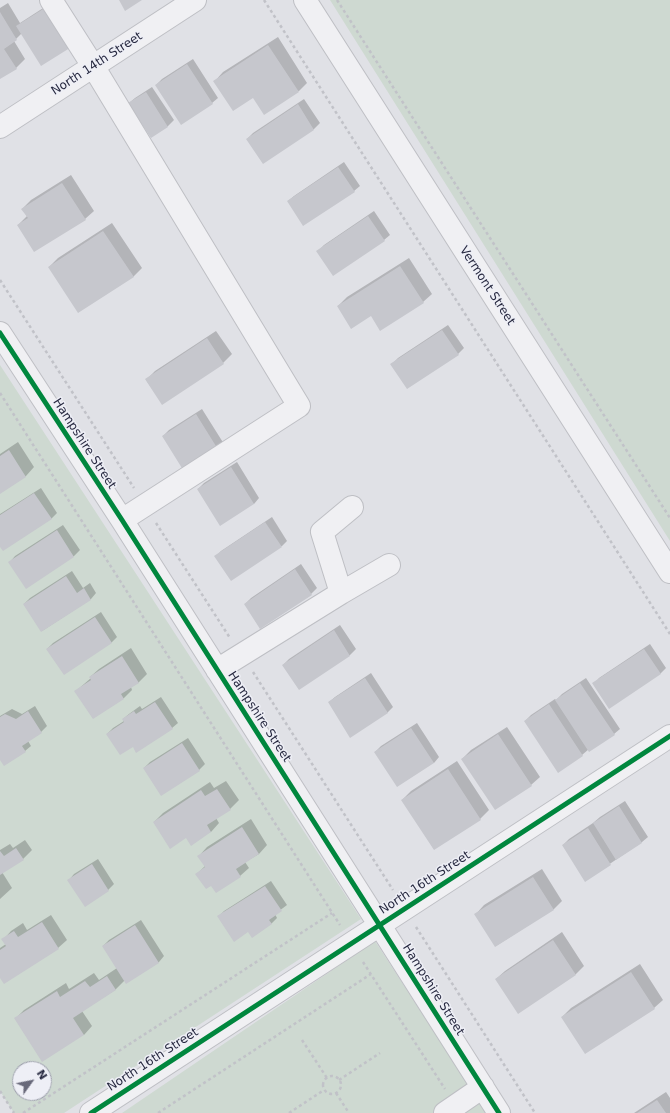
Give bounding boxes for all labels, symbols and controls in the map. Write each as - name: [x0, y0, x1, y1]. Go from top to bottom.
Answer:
- street label: North 14th Street: [49, 29, 145, 99]
- street label: Vermont Street: [456, 244, 518, 328]
- street label: Hampshire Street: [49, 396, 119, 492]
- street label: Hampshire Street: [224, 669, 294, 765]
- street label: North 16th Street: [377, 848, 473, 918]
- street label: Hampshire Street: [399, 942, 467, 1038]
- street label: North 16th Street: [105, 1025, 201, 1095]
- north arrow: [12, 1061, 52, 1101]
- text: N: [34, 1067, 50, 1082]

